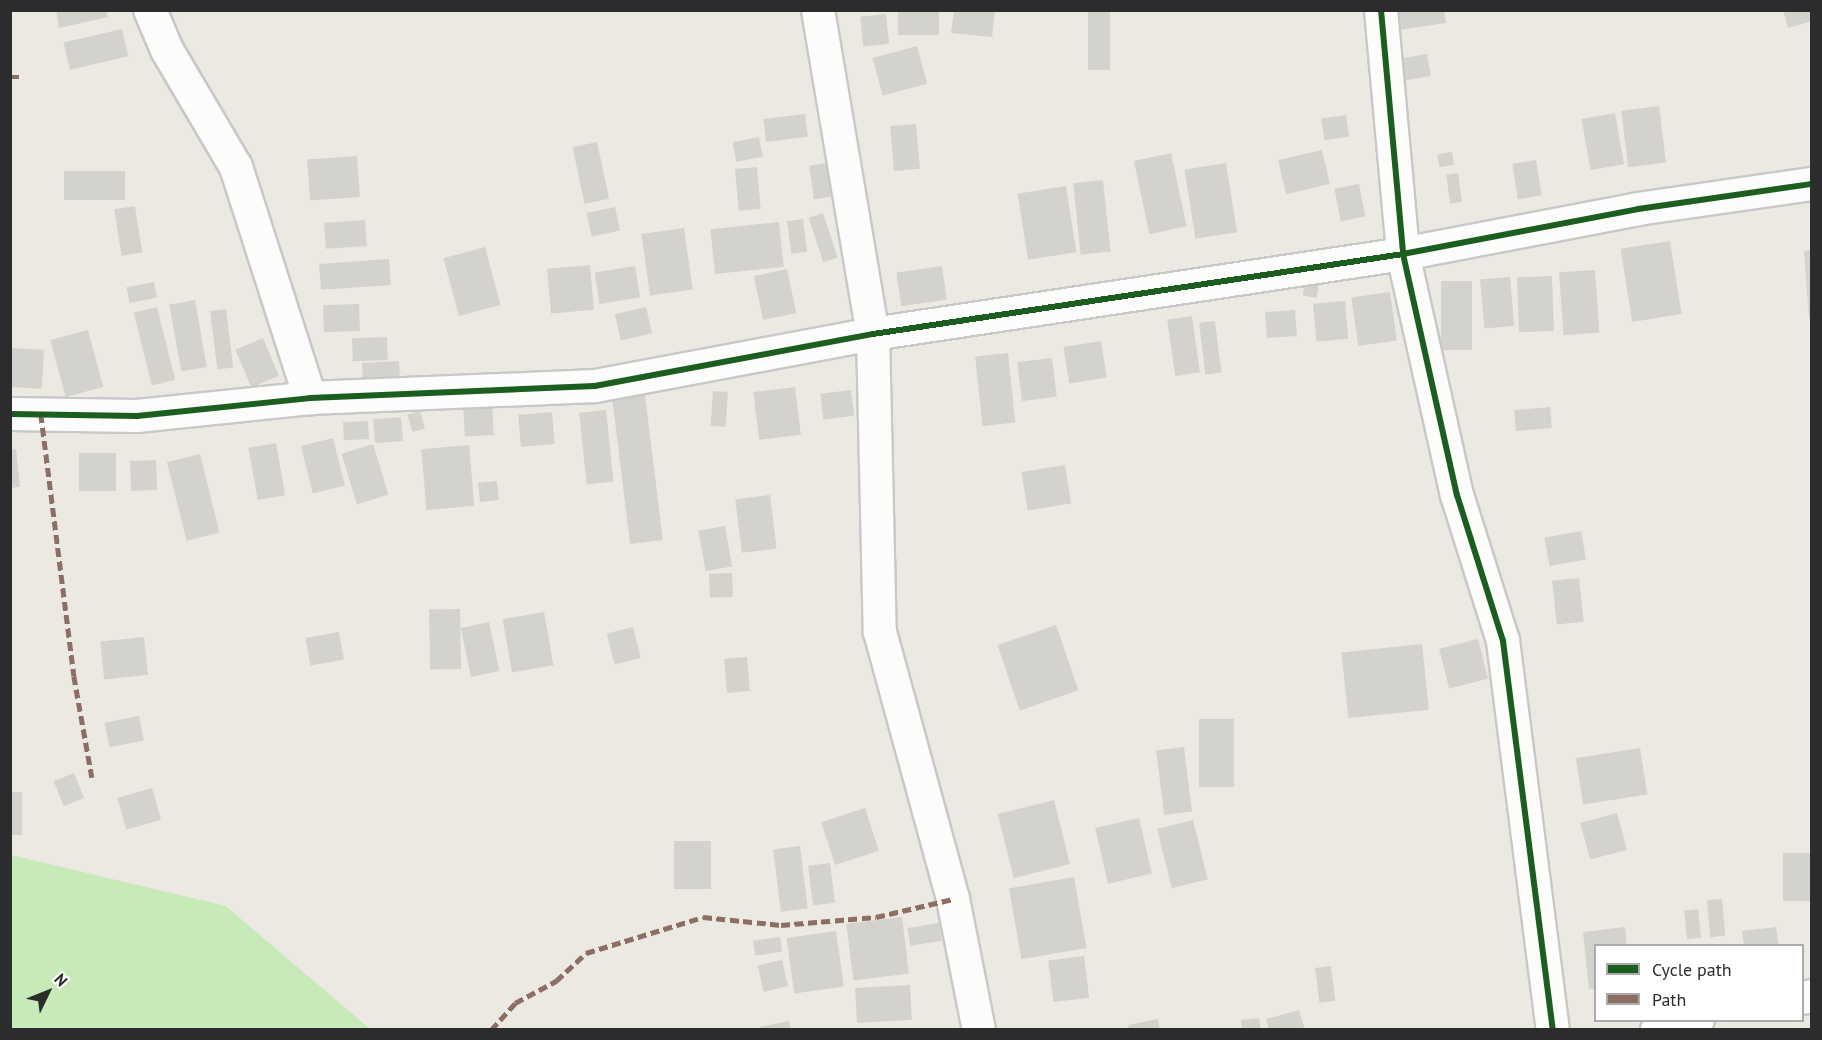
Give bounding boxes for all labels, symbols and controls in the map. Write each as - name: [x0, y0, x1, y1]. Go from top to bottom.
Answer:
- legend: [1594, 944, 1804, 1022]
- text: Cycle path: [1652, 958, 1732, 981]
- north arrow: [18, 962, 78, 1022]
- text: N: [50, 969, 72, 990]
- text: Path: [1652, 988, 1686, 1011]

